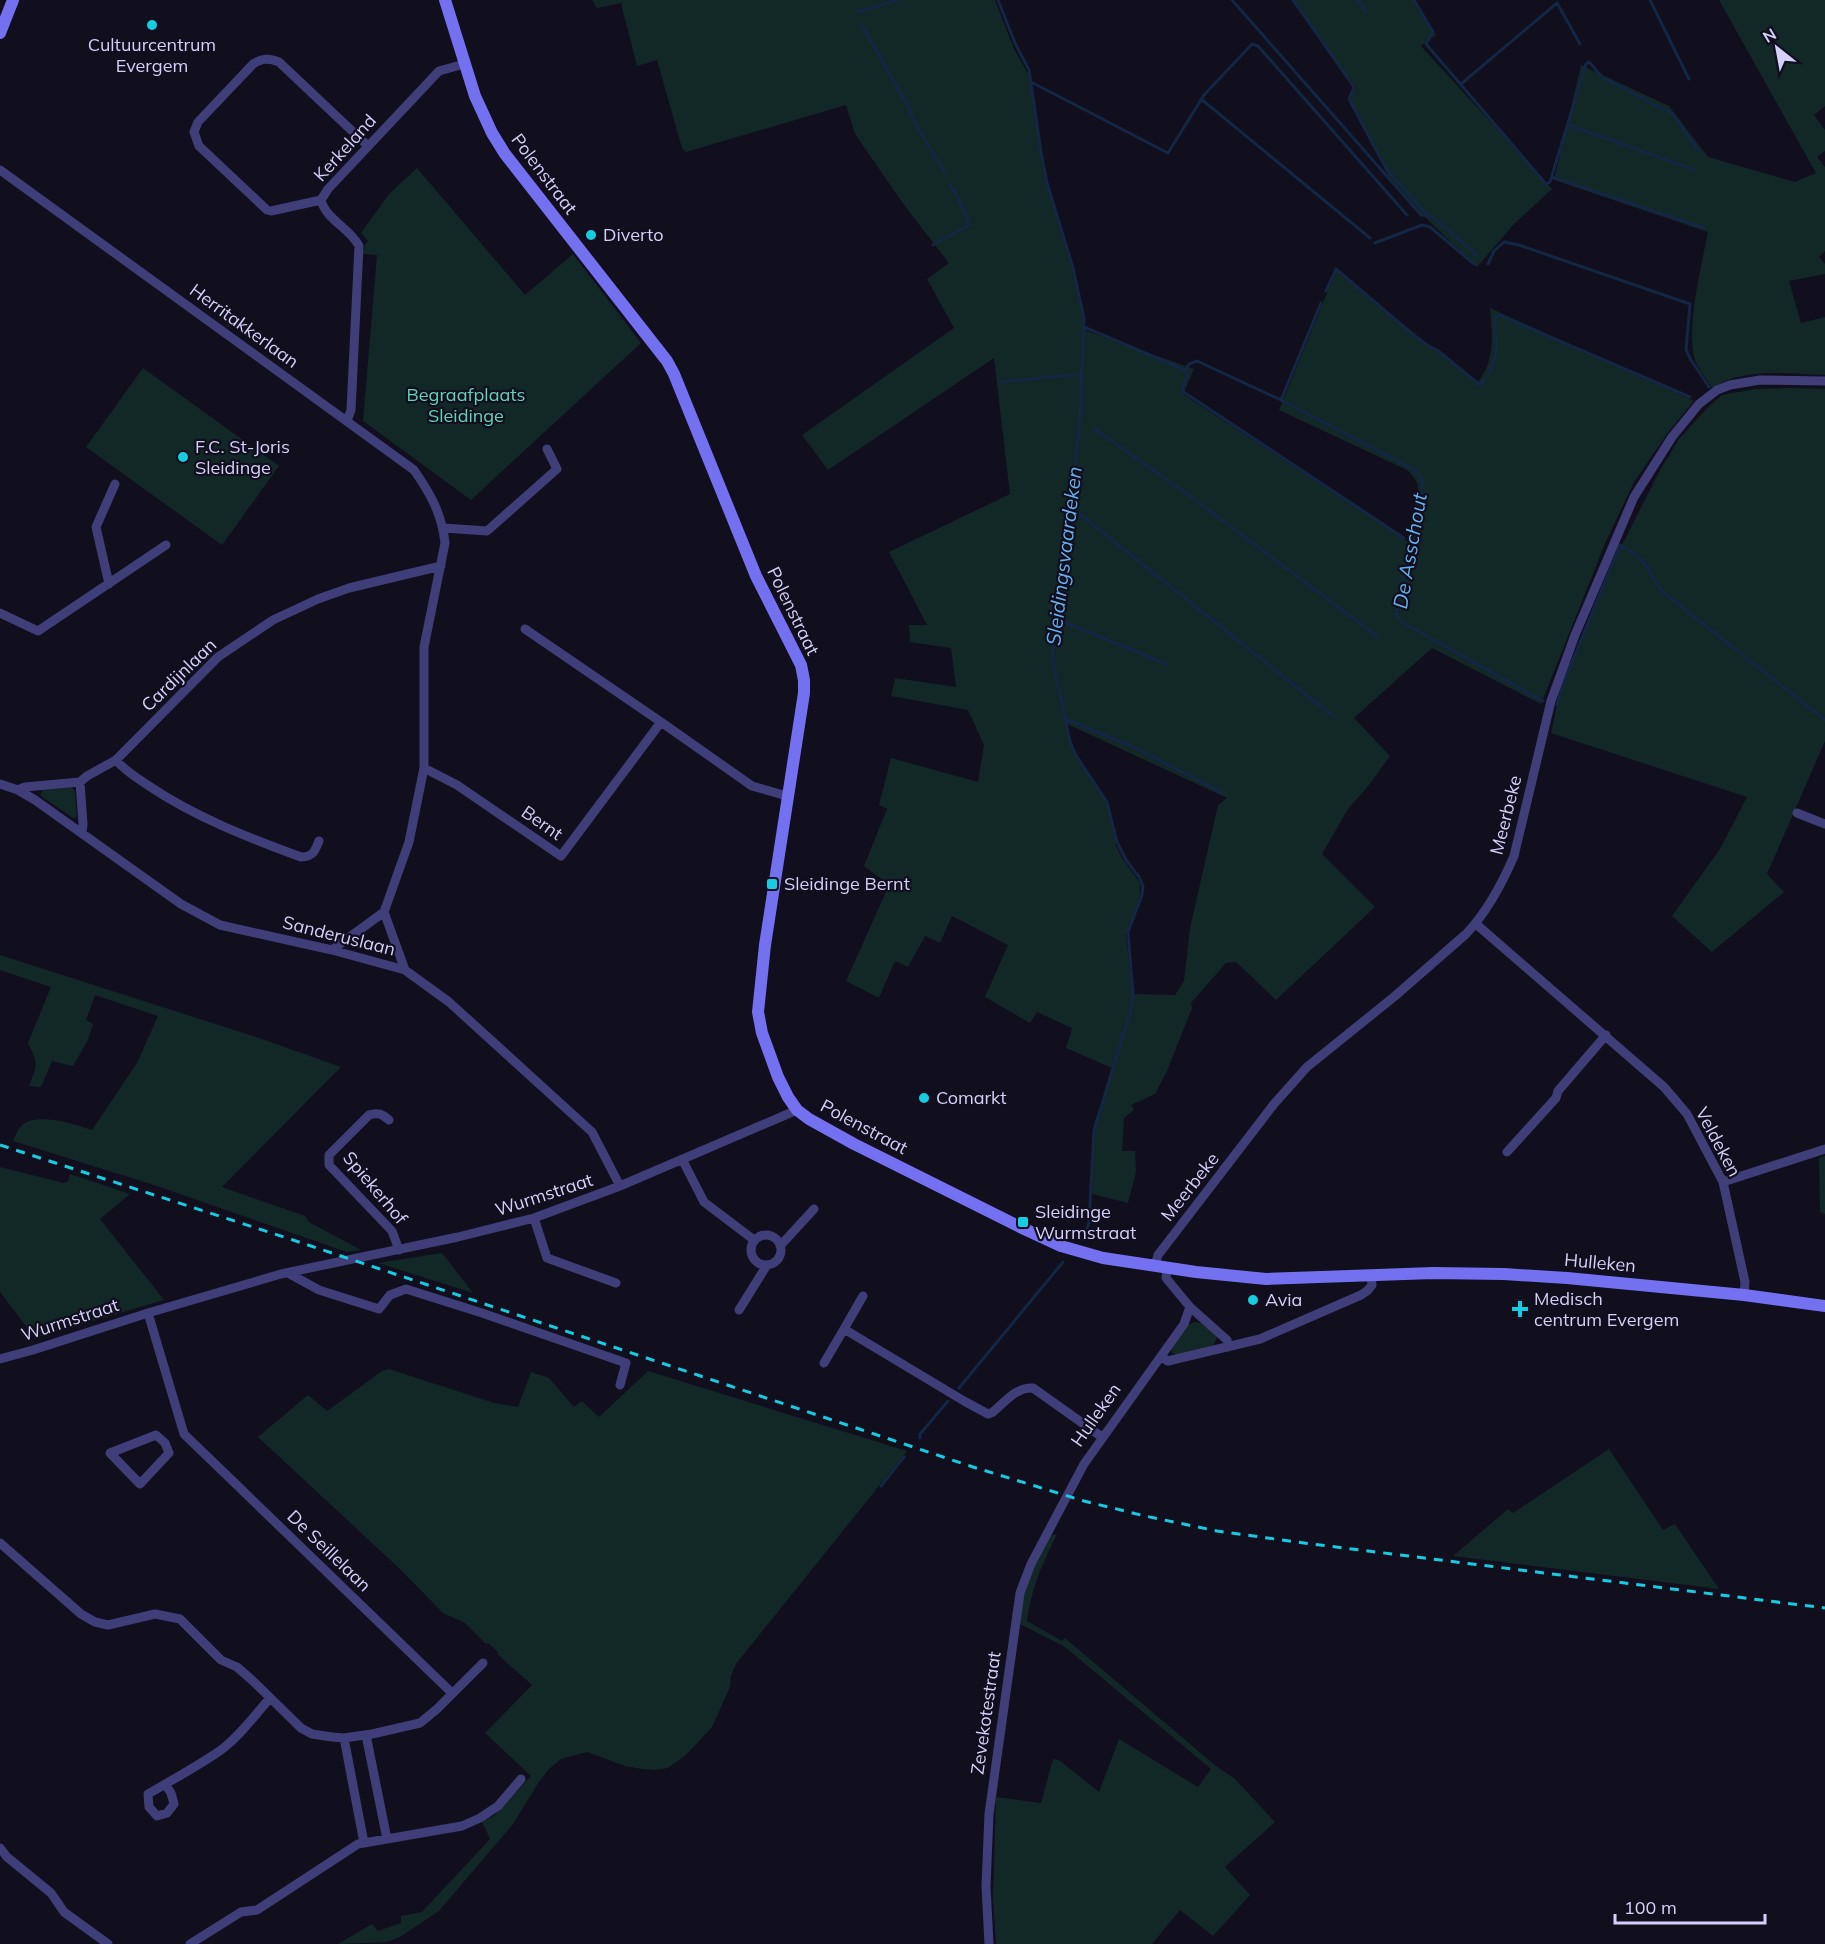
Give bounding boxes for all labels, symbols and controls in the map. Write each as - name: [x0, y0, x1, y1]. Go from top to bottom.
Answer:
- marker: Cultuurcentrum Evergem: [145, 18, 159, 32]
- north arrow: [1747, 18, 1807, 78]
- text: N: [1759, 23, 1780, 47]
- place label: Cultuurcentrum Evergem: [88, 33, 216, 77]
- street label: Kerkeland: [308, 109, 381, 186]
- street label: Polenstraat: [506, 129, 582, 219]
- place label: Diverto: [603, 223, 663, 246]
- marker: Diverto: [584, 228, 598, 242]
- street label: Herritakkerlaan: [185, 278, 303, 373]
- park label: Begraafplaats Sleidinge: [407, 383, 526, 427]
- place label: F.C. St-Joris Sleidinge: [195, 435, 290, 479]
- marker: F.C. St-Joris Sleidinge: [176, 450, 190, 464]
- water label: Sleidingsvaardeken: [1040, 465, 1087, 647]
- water label: De Asschout: [1387, 490, 1432, 611]
- street label: Polenstraat: [762, 563, 825, 659]
- street label: Cardijnlaan: [136, 633, 221, 716]
- street label: Meerbeke: [1485, 773, 1526, 857]
- street label: Bernt: [517, 800, 567, 845]
- place label: Sleidinge Bernt: [784, 872, 910, 895]
- marker: Sleidinge Bernt: [765, 877, 779, 891]
- street label: Sanderuslaan: [280, 910, 398, 961]
- place label: Comarkt: [936, 1086, 1006, 1109]
- marker: Comarkt: [917, 1091, 931, 1105]
- street label: Polenstraat: [817, 1094, 912, 1159]
- street label: Veldeken: [1691, 1103, 1746, 1181]
- street label: Spiekerhof: [338, 1146, 413, 1230]
- street label: Meerbeke: [1156, 1148, 1224, 1226]
- street label: Wurmstraat: [492, 1168, 596, 1221]
- place label: Sleidinge Wurmstraat: [1035, 1200, 1136, 1244]
- marker: Sleidinge Wurmstraat: [1016, 1215, 1030, 1229]
- street label: Hulleken: [1563, 1248, 1637, 1277]
- place label: Medisch centrum Evergem: [1534, 1287, 1679, 1331]
- place label: Avia: [1265, 1288, 1302, 1311]
- street label: Wurmstraat: [18, 1293, 122, 1346]
- marker: Avia: [1246, 1293, 1260, 1307]
- marker: Medisch centrum Evergem: [1511, 1300, 1529, 1318]
- street label: Hulleken: [1066, 1379, 1126, 1451]
- street label: De Seillelaan: [283, 1505, 376, 1596]
- street label: Zevekotestraat: [965, 1650, 1006, 1776]
- scale bar: [1615, 1887, 1765, 1925]
- text: 100 m: [1624, 1896, 1677, 1919]

